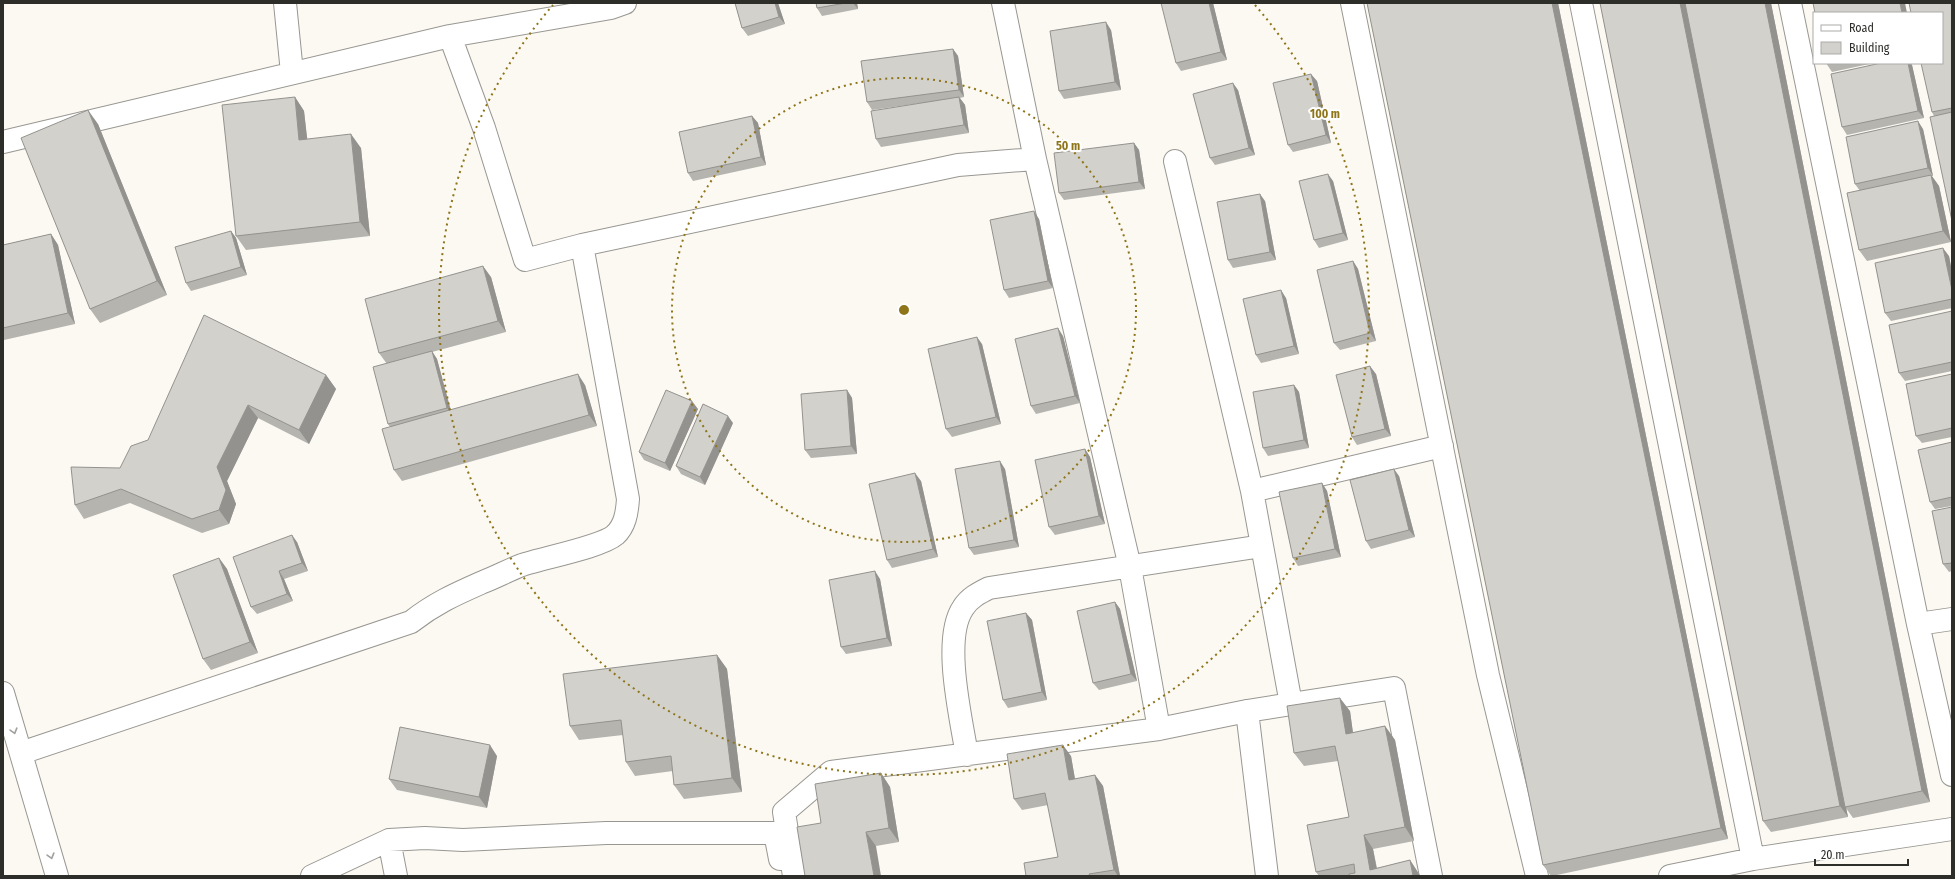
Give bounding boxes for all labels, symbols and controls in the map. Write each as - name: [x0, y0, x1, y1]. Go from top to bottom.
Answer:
- legend: [1813, 12, 1943, 64]
- text: Road: [1849, 21, 1874, 35]
- text: Building: [1849, 41, 1890, 55]
- text: 100 m: [1310, 107, 1340, 121]
- text: 50 m: [1056, 139, 1080, 153]
- centre of rings: [897, 303, 911, 317]
- one-way arrow: [9, 727, 18, 734]
- scale bar: [1815, 841, 1908, 867]
- text: 20 m: [1821, 848, 1845, 862]
- one-way arrow: [46, 852, 55, 859]

